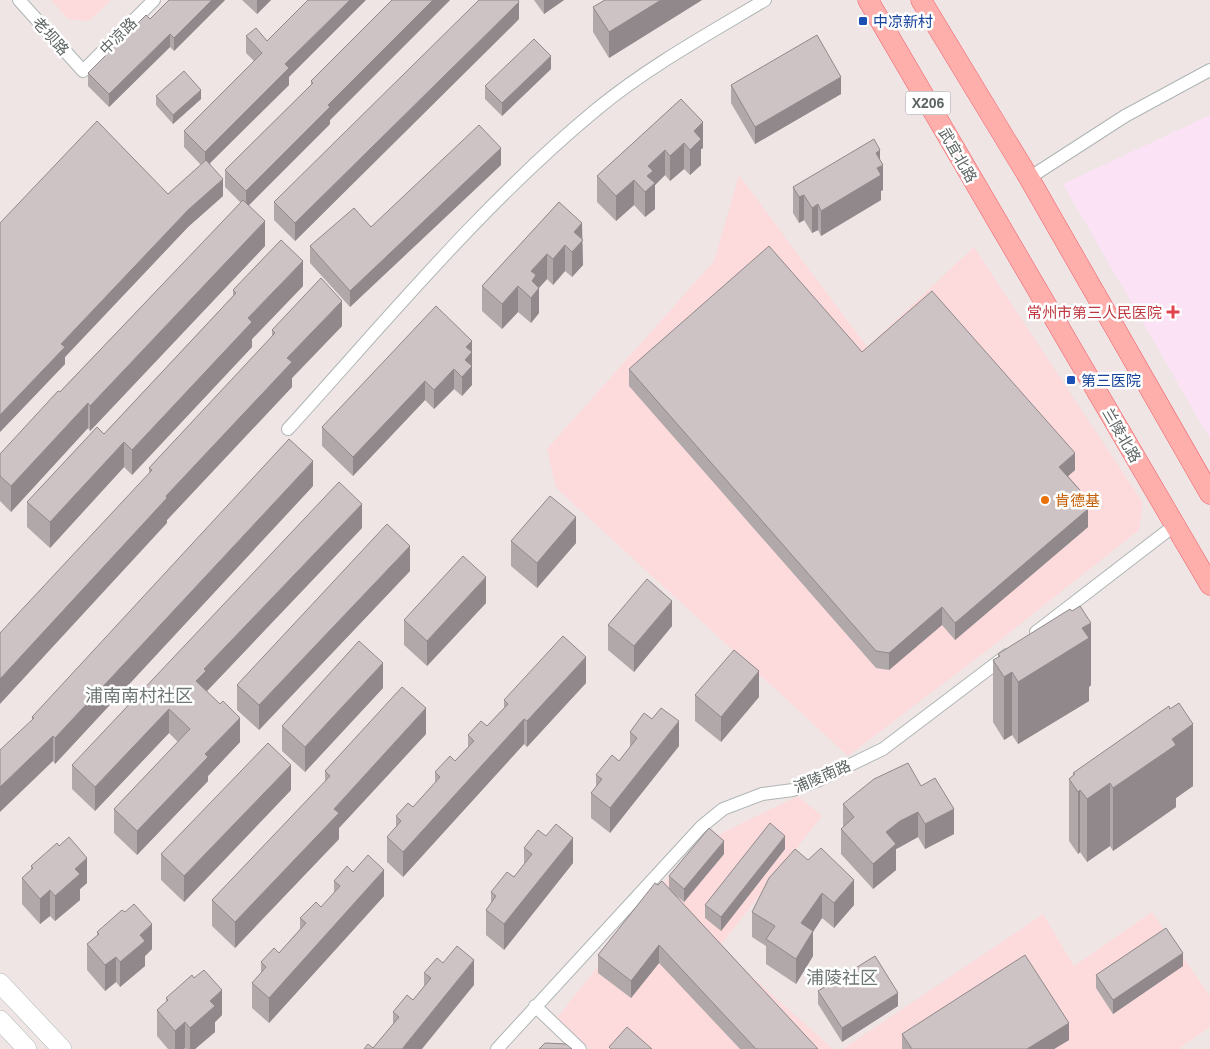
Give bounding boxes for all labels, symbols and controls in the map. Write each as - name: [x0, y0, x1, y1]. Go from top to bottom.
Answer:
- place label: 中凉新村: [873, 13, 933, 30]
- street label: 老坝路: [30, 14, 72, 58]
- street label: 中凉路: [96, 14, 140, 58]
- marker: 中凉新村: [857, 15, 869, 27]
- road number: X206: [906, 92, 950, 115]
- street label: 武宜北路: [936, 125, 980, 185]
- place label: 常州市第三人民医院: [1027, 304, 1162, 321]
- marker: 常州市第三人民医院: [1166, 305, 1180, 319]
- place label: 第三医院: [1081, 372, 1141, 389]
- marker: 第三医院: [1065, 374, 1077, 386]
- street label: 兰陵北路: [1100, 405, 1144, 465]
- place label: 肯德基: [1055, 492, 1100, 509]
- marker: 肯德基: [1039, 494, 1051, 506]
- district label: 浦南南村社区: [85, 686, 193, 706]
- street label: 浦陵南路: [791, 756, 853, 796]
- district label: 浦陵社区: [806, 968, 878, 988]

